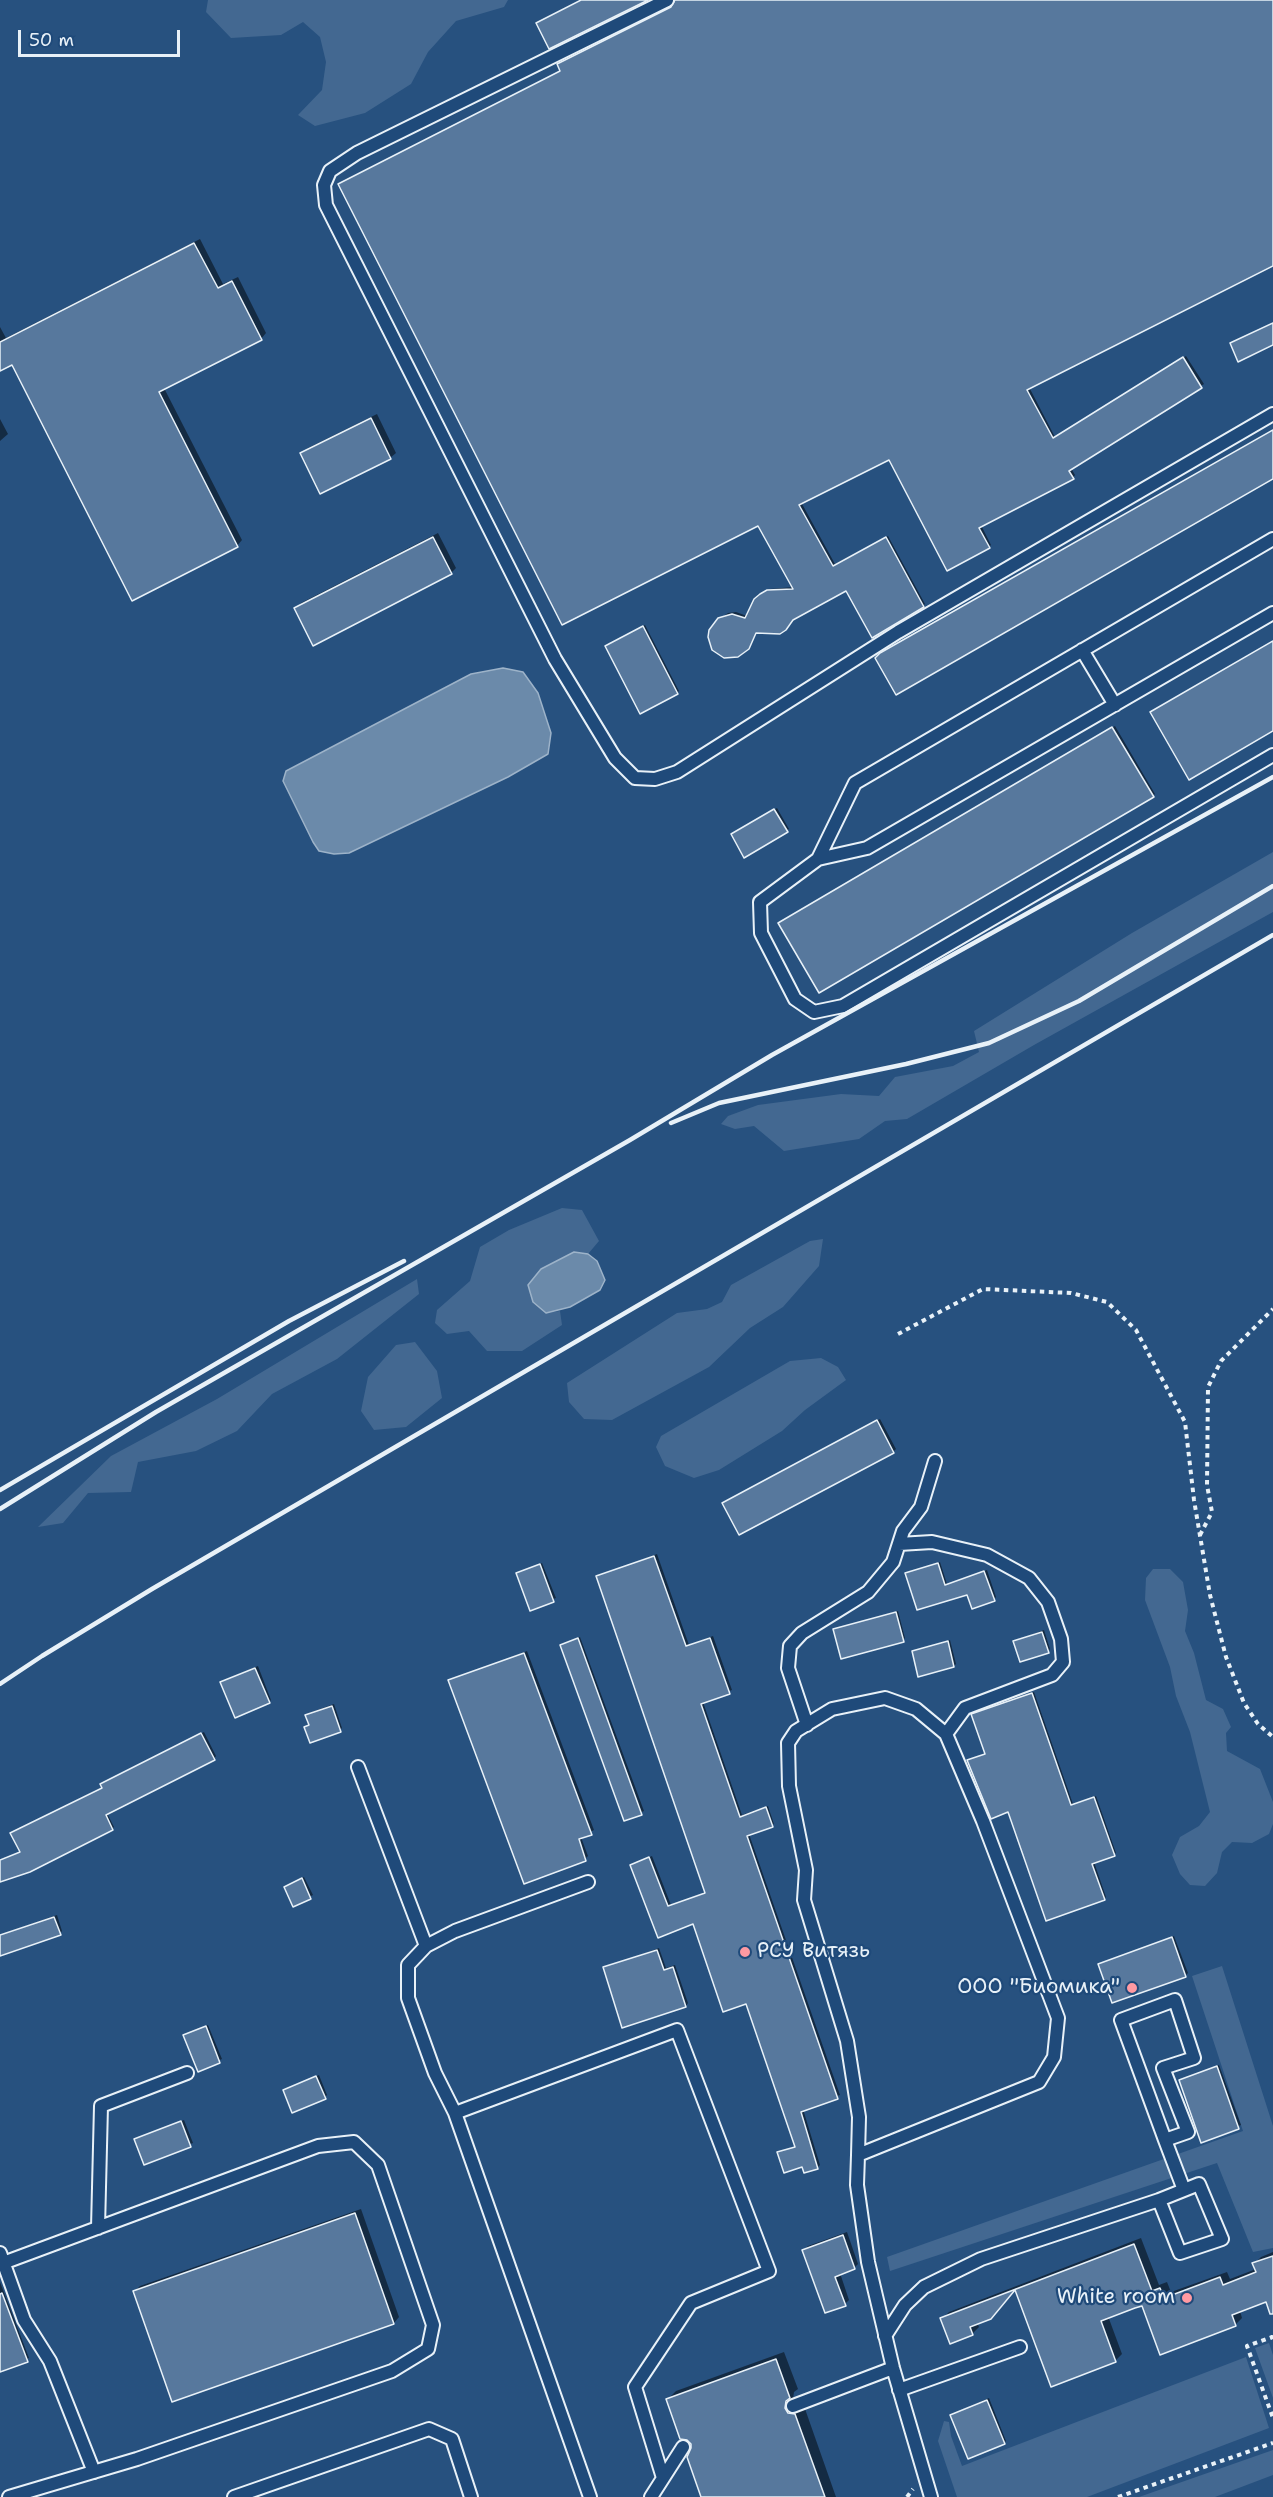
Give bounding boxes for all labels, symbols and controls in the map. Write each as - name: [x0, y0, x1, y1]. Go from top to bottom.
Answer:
- scale bar: [21, 18, 183, 56]
- text: 50 m: [29, 28, 74, 52]
- place label: РСУ Витязь: [757, 1939, 870, 1965]
- marker: РСУ Витязь: [738, 1945, 752, 1959]
- place label: ООО "Биомика": [957, 1975, 1120, 2001]
- marker: ООО "Биомика": [1125, 1981, 1139, 1995]
- place label: White room: [1057, 2285, 1175, 2311]
- marker: White room: [1180, 2291, 1194, 2305]

